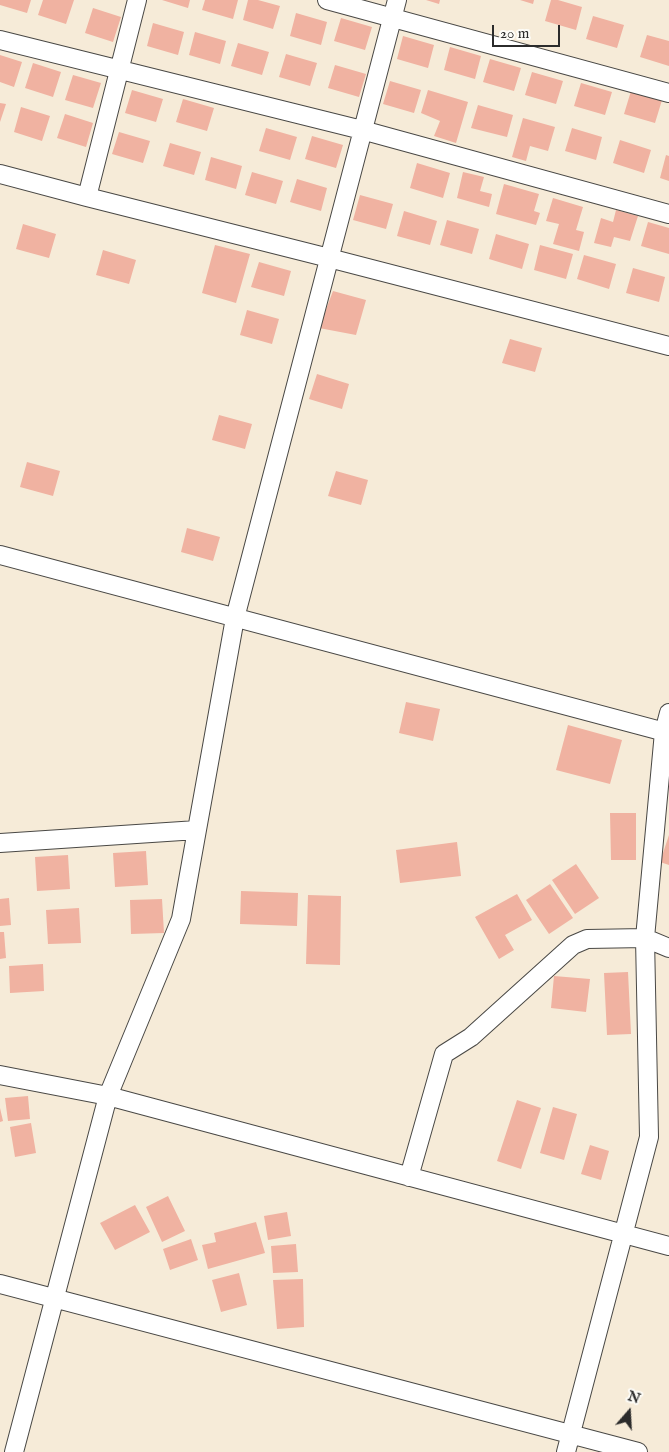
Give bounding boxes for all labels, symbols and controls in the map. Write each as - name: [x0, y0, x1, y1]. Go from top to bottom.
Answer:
- scale bar: [494, 15, 562, 47]
- text: 20 m: [500, 24, 529, 43]
- north arrow: [604, 1387, 654, 1437]
- text: N: [625, 1387, 643, 1408]

